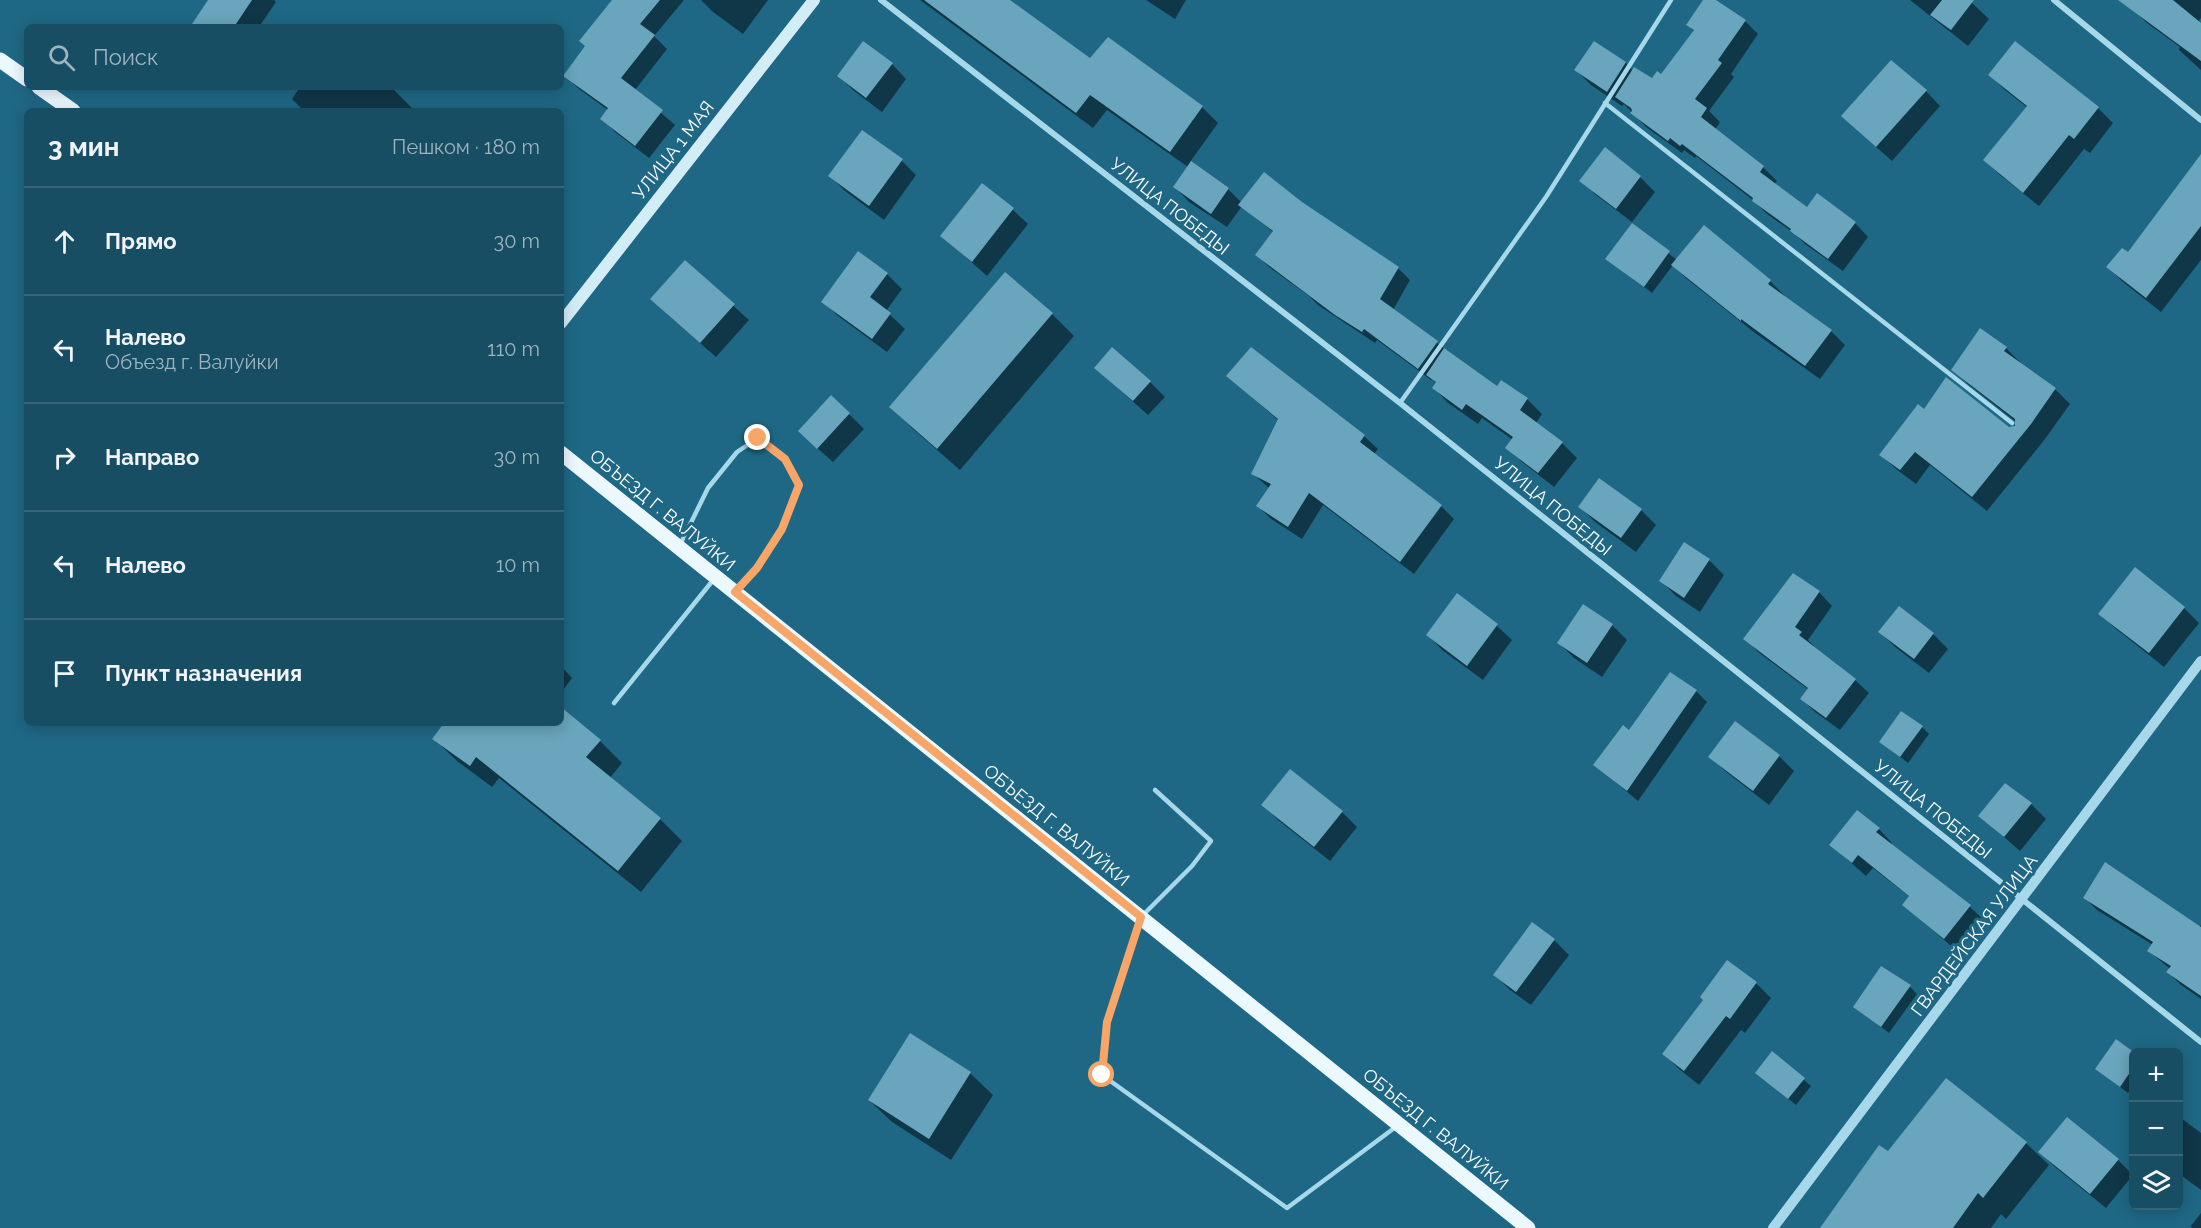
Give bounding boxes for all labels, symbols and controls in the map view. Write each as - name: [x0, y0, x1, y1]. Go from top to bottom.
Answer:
- search box: [24, 24, 564, 90]
- icon: search: [45, 41, 78, 74]
- text: Поиск: [93, 44, 158, 70]
- street label: УЛИЦА 1 МАЯ: [628, 97, 718, 203]
- text: 3 мин: [48, 132, 119, 162]
- text: Пешком · 180 m: [392, 135, 540, 159]
- street label: УЛИЦА ПОБЕДЫ: [1106, 153, 1234, 259]
- icon: ahead: [48, 225, 81, 258]
- text: Прямо: [105, 228, 177, 254]
- text: 30 m: [494, 229, 540, 253]
- text: Налево: [105, 324, 186, 350]
- icon: left: [48, 333, 81, 366]
- text: 110 m: [487, 337, 540, 361]
- text: Объезд г. Валуйки: [105, 350, 279, 374]
- route end: [744, 424, 770, 450]
- icon: right: [48, 441, 81, 474]
- text: Направо: [105, 444, 199, 470]
- text: 30 m: [494, 445, 540, 469]
- street label: ОБЪЕЗД Г. ВАЛУЙКИ: [586, 445, 740, 575]
- street label: УЛИЦА ПОБЕДЫ: [1490, 452, 1616, 560]
- icon: left: [48, 549, 81, 582]
- text: Налево: [105, 552, 186, 578]
- text: 10 m: [496, 553, 540, 577]
- icon: arrive: [48, 657, 81, 690]
- text: Пункт назначения: [105, 660, 302, 686]
- street label: УЛИЦА ПОБЕДЫ: [1870, 755, 1996, 863]
- street label: ОБЪЕЗД Г. ВАЛУЙКИ: [980, 760, 1134, 890]
- street label: ГВАРДЕЙСКАЯ УЛИЦА: [1906, 850, 2042, 1020]
- map controls: [2129, 1048, 2183, 1210]
- button: +: [2129, 1048, 2183, 1102]
- route start: [1088, 1061, 1114, 1087]
- street label: ОБЪЕЗД Г. ВАЛУЙКИ: [1359, 1064, 1513, 1194]
- button: −: [2129, 1102, 2183, 1156]
- button: layers: [2129, 1156, 2183, 1210]

